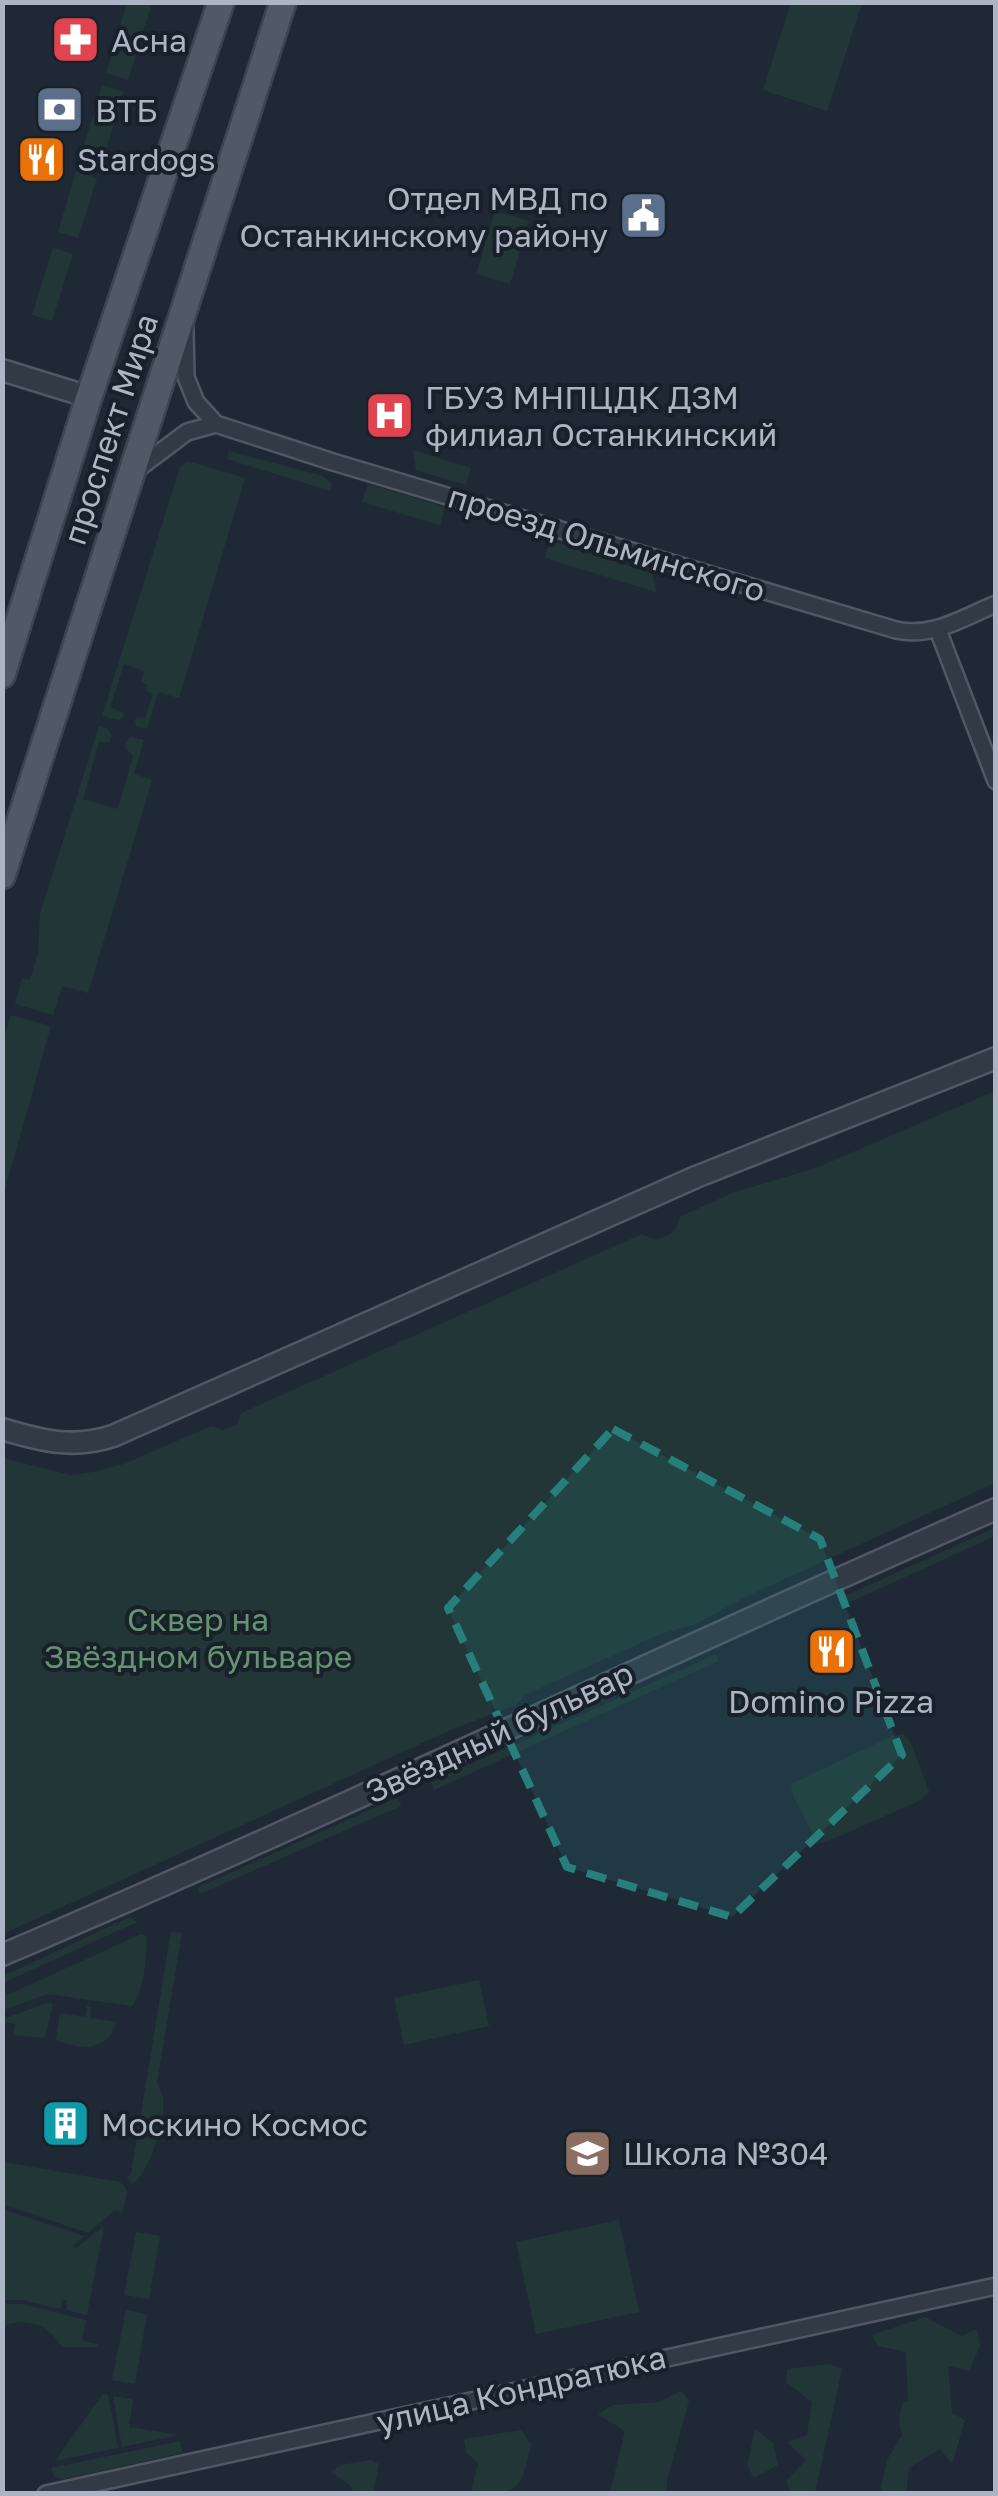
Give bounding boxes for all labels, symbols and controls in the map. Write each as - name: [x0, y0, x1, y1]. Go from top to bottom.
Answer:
- pharmacy icon: Асна: [50, 14, 102, 66]
- place label: Асна: [111, 21, 187, 59]
- bank icon: ВТБ: [34, 84, 86, 136]
- place label: ВТБ: [95, 91, 158, 129]
- restaurant icon: Stardogs: [16, 133, 68, 185]
- place label: Stardogs: [77, 140, 215, 178]
- place label: Отдел МВД по Останкинскому району: [240, 179, 608, 254]
- public building icon: Отдел МВД по Останкинскому району: [617, 190, 669, 242]
- street label: проспект Мира: [55, 309, 165, 549]
- place label: ГБУЗ МНПЦДК ДЗМ филиал Останкинский: [425, 378, 777, 453]
- hospital icon: ГБУЗ МНПЦДК ДЗМ филиал Останкинский: [364, 389, 416, 441]
- street label: проезд Ольминского: [444, 477, 770, 609]
- park label: Сквер на Звёздном бульваре: [44, 1600, 352, 1675]
- restaurant icon: Domino Pizza: [805, 1625, 857, 1677]
- street label: Звёздный бульвар: [359, 1653, 639, 1811]
- place label: Domino Pizza: [728, 1682, 934, 1720]
- building icon: Москино Космос: [40, 2098, 92, 2150]
- place label: Москино Космос: [101, 2105, 368, 2143]
- school or university icon: Школа №304: [562, 2127, 614, 2179]
- place label: Школа №304: [623, 2134, 829, 2172]
- street label: улица Кондратюка: [373, 2337, 669, 2441]

